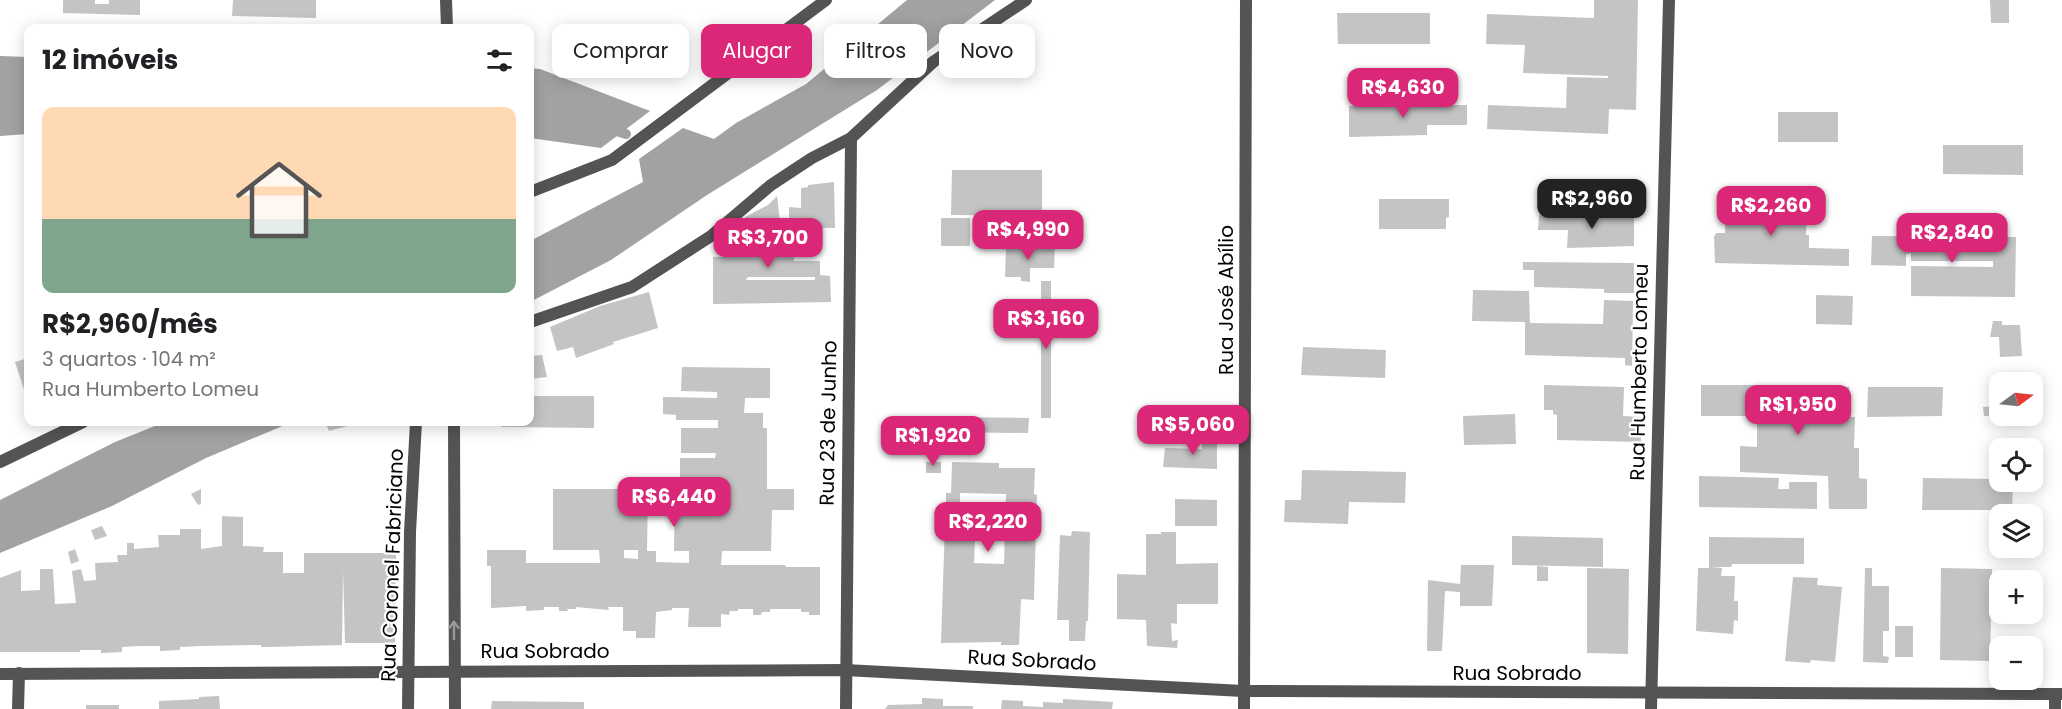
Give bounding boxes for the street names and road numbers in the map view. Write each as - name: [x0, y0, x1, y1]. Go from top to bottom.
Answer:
- street label: Rua José Abílio: [1212, 225, 1240, 375]
- street label: Rua Humberto Lomeu: [1623, 263, 1655, 481]
- street label: Rua 23 de Junho: [813, 340, 843, 506]
- street label: Rua Coronel Fabriciano: [374, 448, 410, 682]
- street label: Rua Sobrado: [480, 637, 610, 665]
- street label: Rua Sobrado: [967, 643, 1097, 677]
- street label: Rua Sobrado: [1452, 659, 1582, 687]

